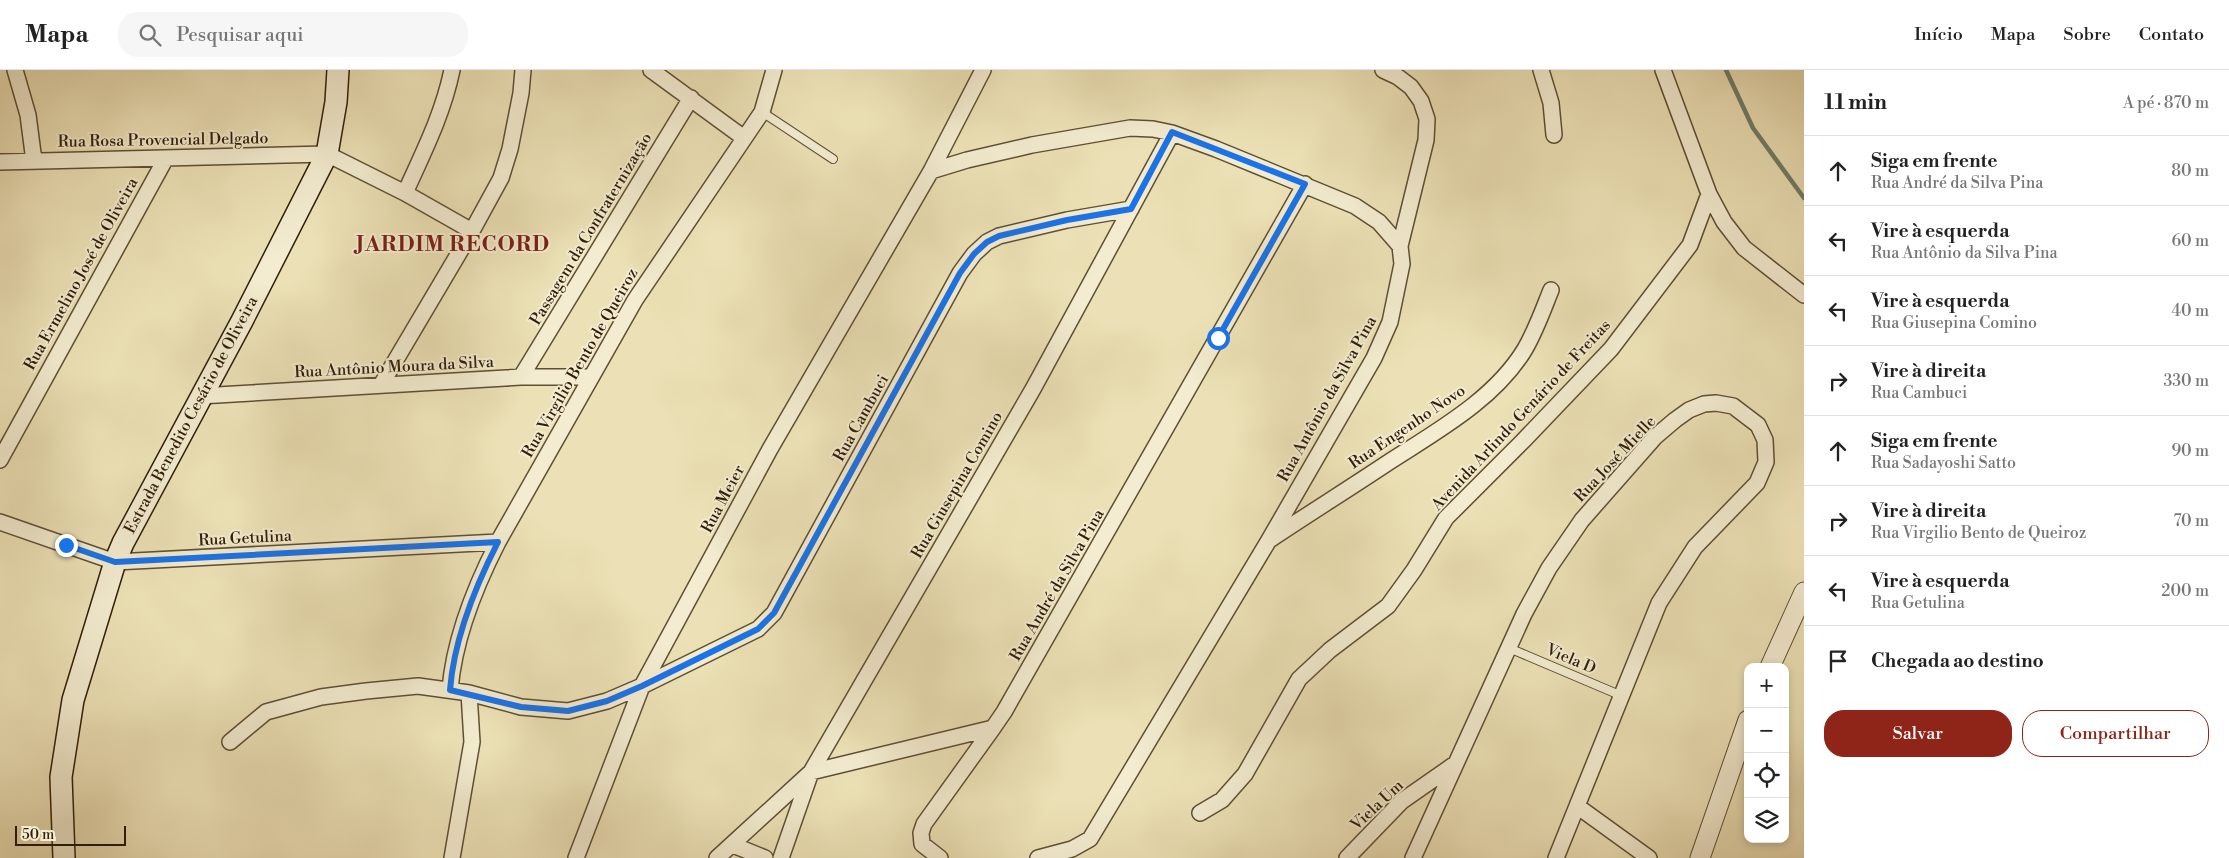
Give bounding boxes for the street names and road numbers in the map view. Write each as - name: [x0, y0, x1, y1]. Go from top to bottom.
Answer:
- street label: Rua Rosa Provencial Delgado: [57, 128, 269, 152]
- street label: Passagem da Confraternização: [525, 129, 657, 329]
- street label: Rua Ermelino José de Oliveira: [20, 173, 143, 374]
- street label: Rua Virgilio Bento de Queiroz: [517, 265, 643, 461]
- street label: Estrada Benedito Cesário de Oliveira: [120, 292, 263, 537]
- street label: Rua Antônio da Silva Pina: [1273, 312, 1381, 485]
- street label: Avenida Arlindo Genário de Freitas: [1426, 315, 1615, 515]
- street label: Rua Antônio Moura da Silva: [294, 352, 495, 382]
- street label: Rua Cambuci: [829, 371, 893, 465]
- street label: Rua Engenho Novo: [1345, 380, 1469, 474]
- street label: Rua Giusepina Comino: [907, 408, 1007, 562]
- street label: Rua José Mielle: [1570, 412, 1660, 506]
- street label: Rua Meier: [697, 462, 749, 536]
- street label: Rua André da Silva Pina: [1005, 505, 1109, 665]
- street label: Rua Getulina: [198, 526, 293, 550]
- street label: Viela D: [1542, 639, 1599, 678]
- street label: Viela Um: [1346, 775, 1408, 835]

